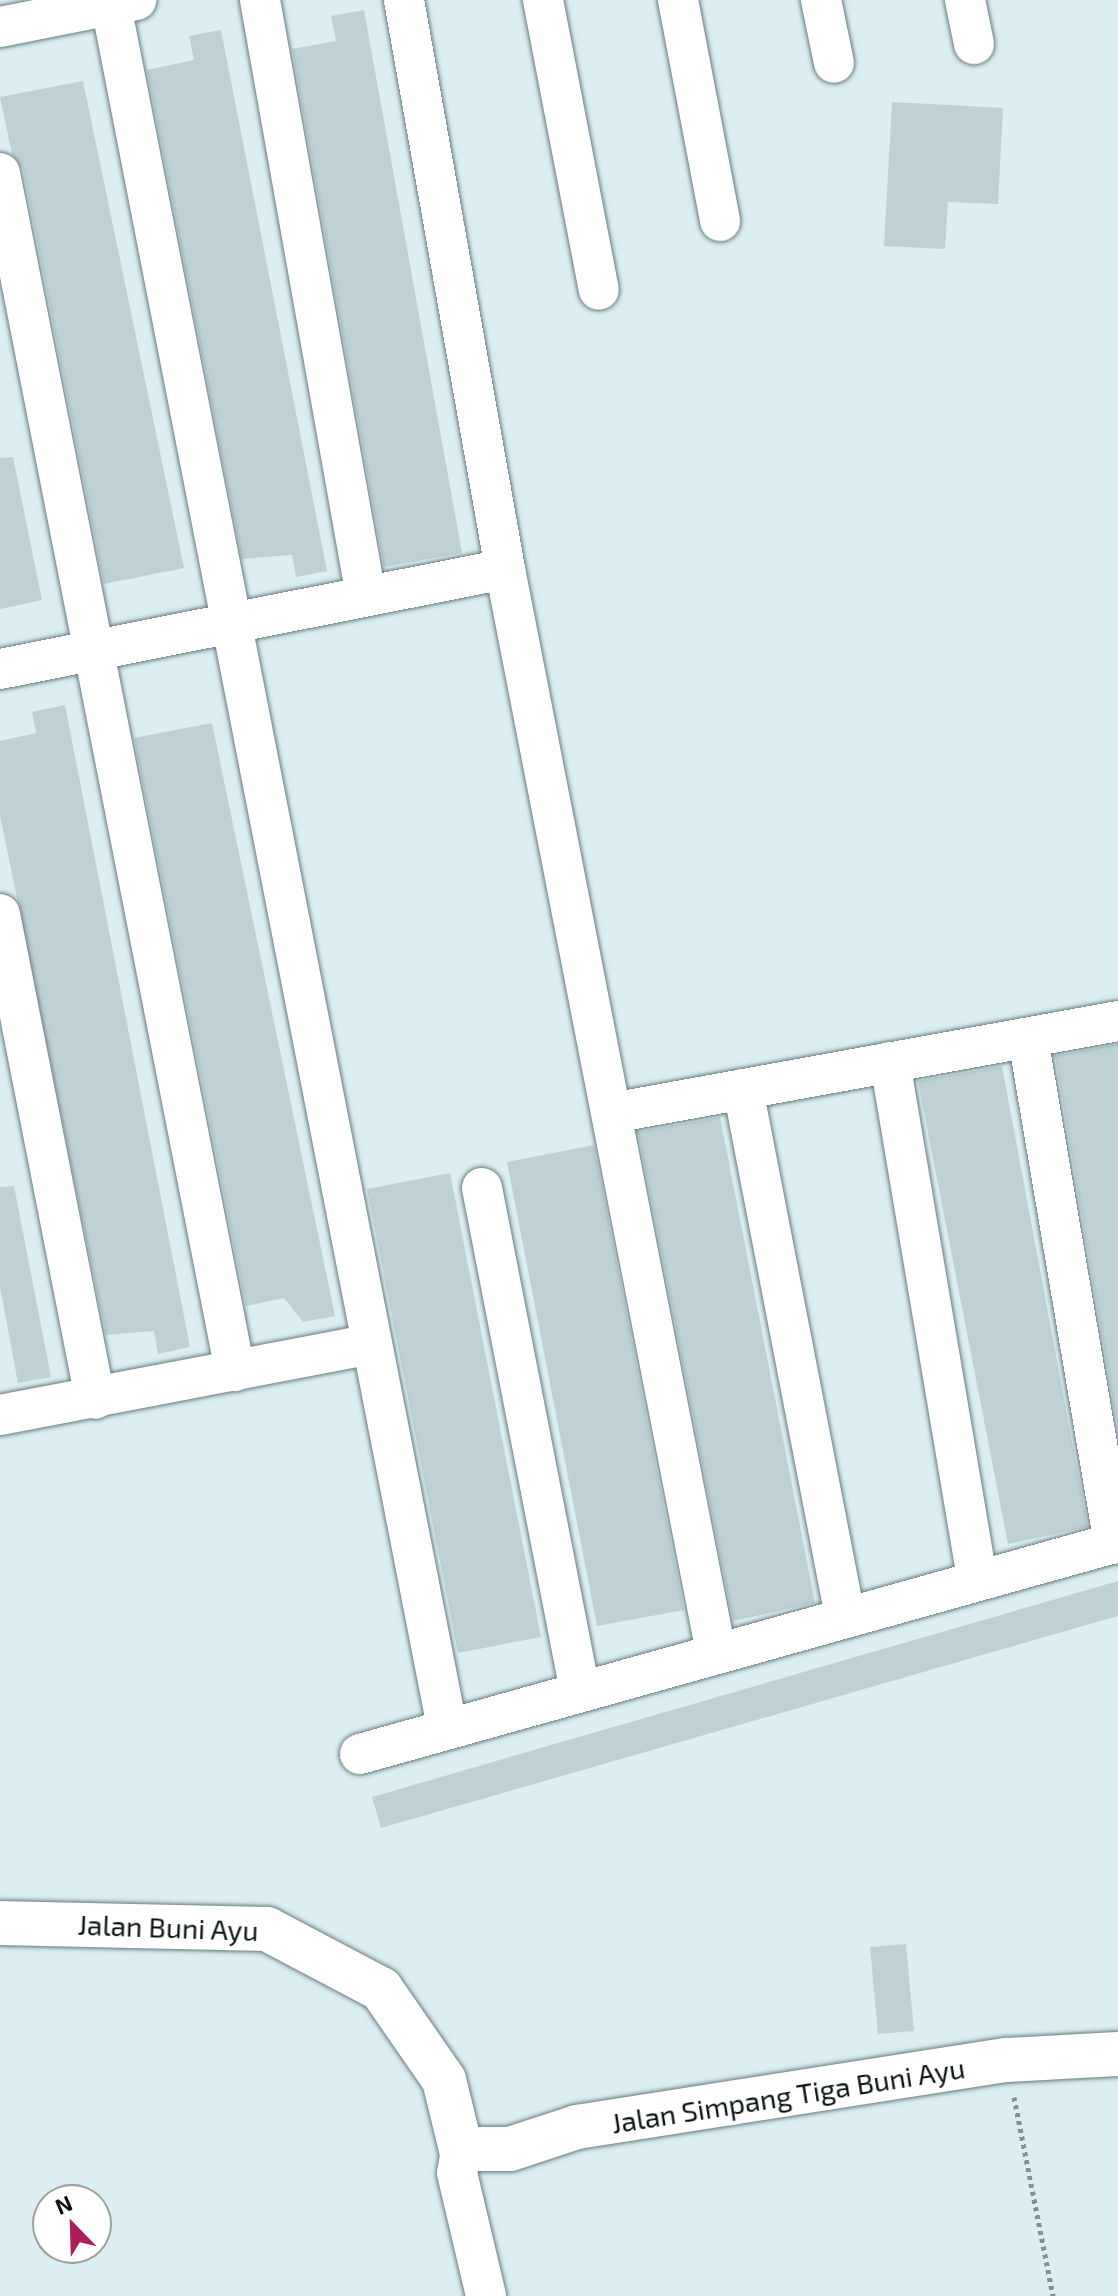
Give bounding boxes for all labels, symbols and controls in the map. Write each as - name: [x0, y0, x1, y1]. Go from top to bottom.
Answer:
- street label: Jalan Buni Ayu: [77, 1907, 259, 1947]
- street label: Jalan Simpang Tiga Buni Ayu: [608, 2050, 968, 2140]
- north arrow: [32, 2184, 112, 2264]
- text: N: [51, 2189, 76, 2219]

